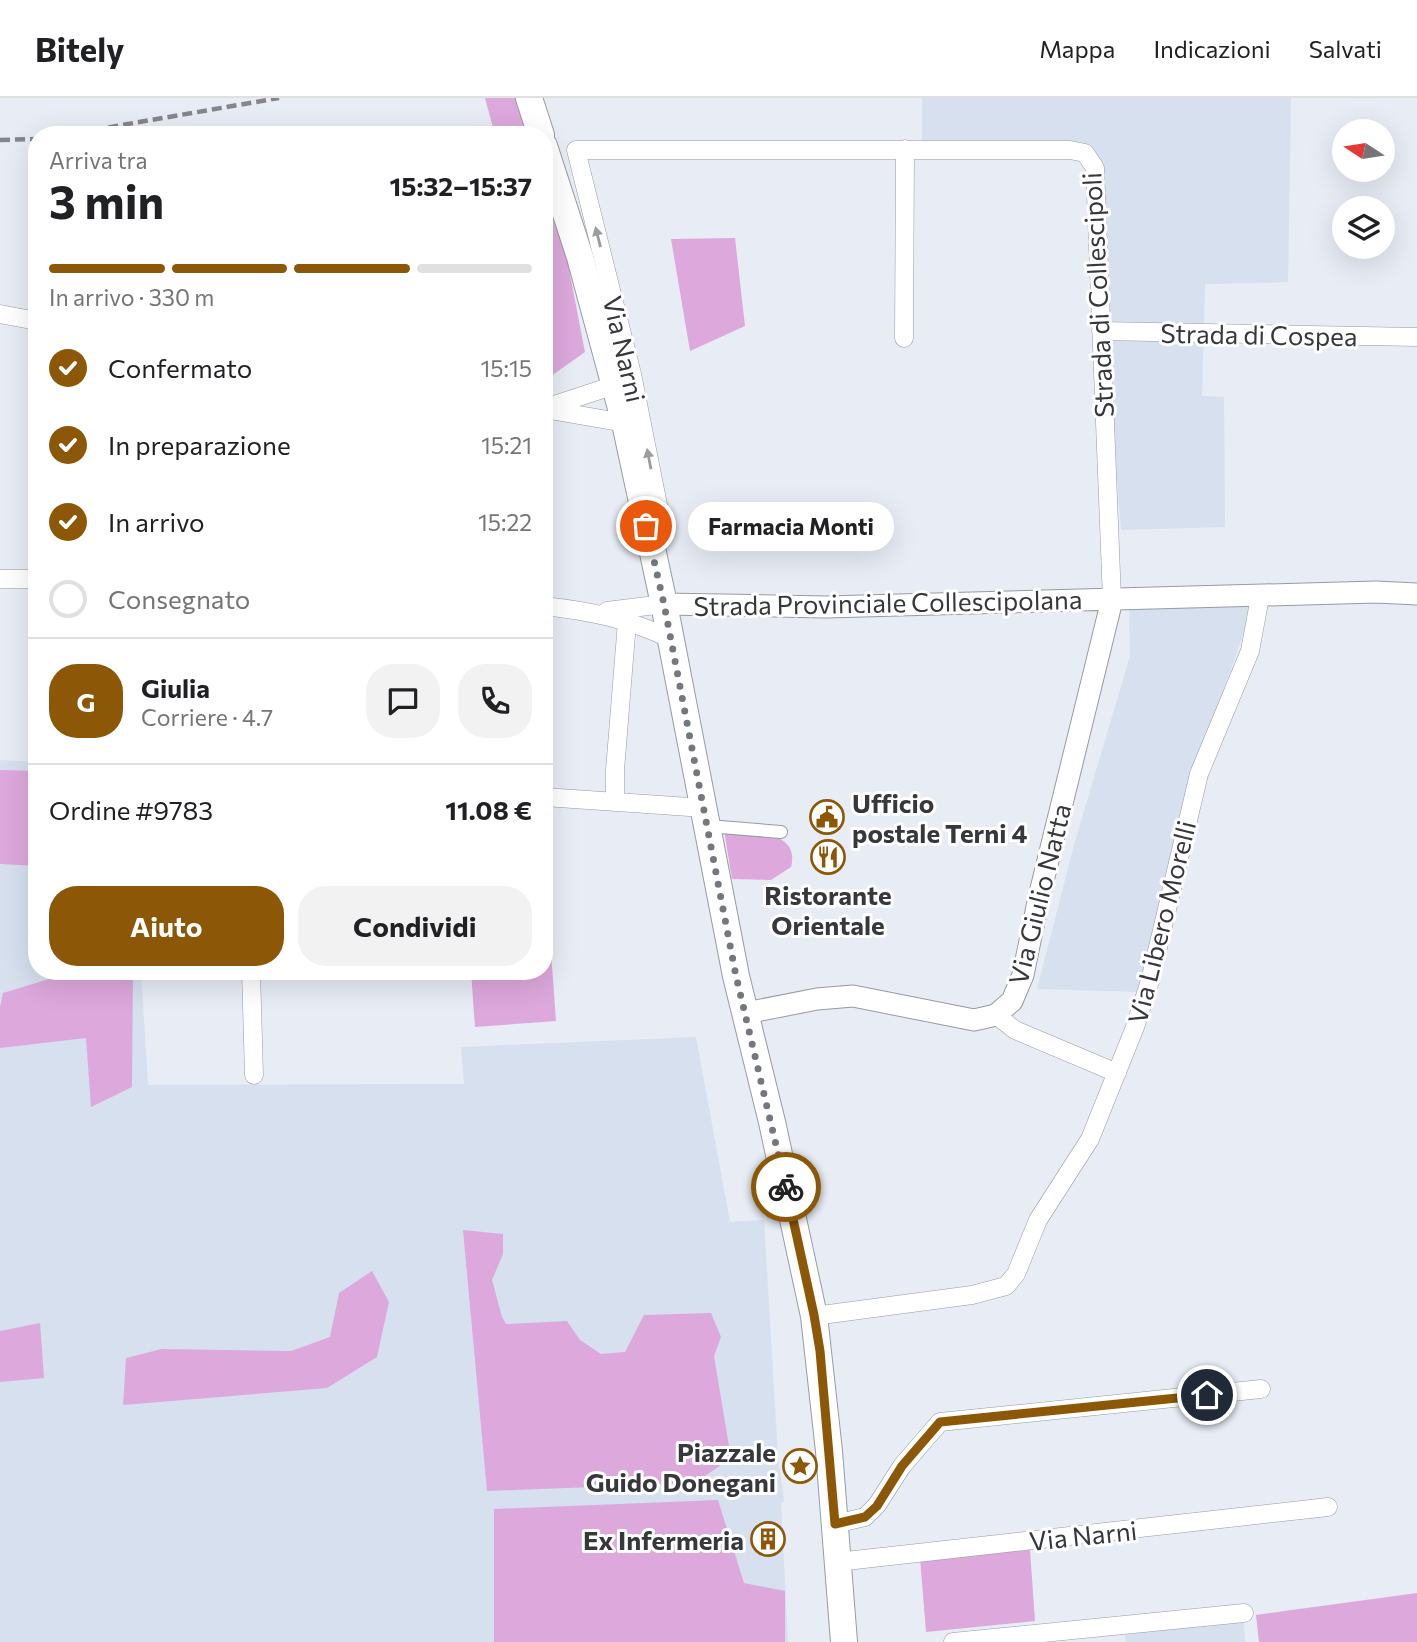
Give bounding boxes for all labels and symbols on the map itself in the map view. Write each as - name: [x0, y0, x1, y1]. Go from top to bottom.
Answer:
- north arrow: [1332, 119, 1395, 182]
- street label: Strada di Collescipoli: [1075, 172, 1119, 418]
- one-way arrow: [592, 226, 603, 248]
- street label: Via Narni: [598, 293, 652, 405]
- street label: Strada di Cospea: [1160, 317, 1358, 351]
- one-way arrow: [643, 448, 654, 470]
- pin: [616, 496, 676, 556]
- callout: Farmacia Monti: [688, 502, 894, 550]
- street label: Strada Provinciale Collescipolana: [693, 583, 1083, 621]
- place label: Ufficio postale Terni 4: [852, 787, 1028, 848]
- public building icon: Ufficio postale Terni 4: [808, 798, 846, 836]
- street label: Via Giulio Natta: [1002, 800, 1076, 988]
- street label: Via Libero Morelli: [1121, 817, 1201, 1027]
- restaurant icon: Ristorante Orientale: [809, 838, 847, 876]
- place label: Ristorante Orientale: [764, 879, 892, 940]
- courier: [751, 1152, 821, 1222]
- pin: [1177, 1365, 1237, 1425]
- place label: Piazzale Guido Donegani: [586, 1436, 776, 1497]
- place icon: Piazzale Guido Donegani: [781, 1447, 819, 1485]
- street label: Via Narni: [1028, 1514, 1138, 1556]
- building icon: Ex Infermeria: [749, 1520, 787, 1558]
- place label: Ex Infermeria: [583, 1524, 744, 1555]

